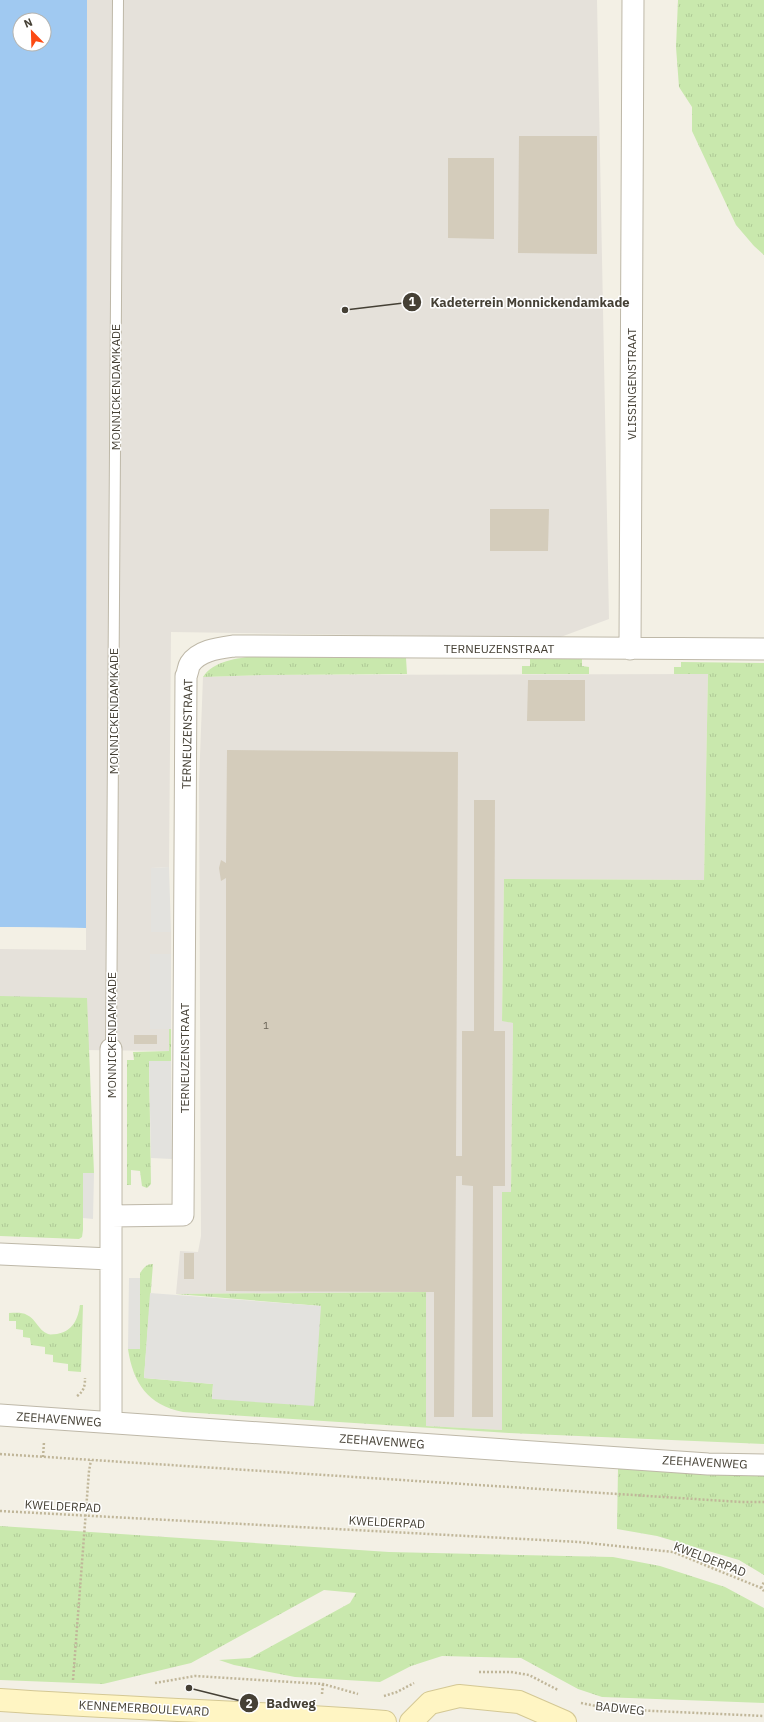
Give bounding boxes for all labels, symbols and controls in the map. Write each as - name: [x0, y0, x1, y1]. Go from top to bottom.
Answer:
- north arrow: [12, 12, 52, 52]
- text: N: [22, 15, 35, 31]
- callout: Kadeterrein Monnickendamkade: [402, 290, 637, 315]
- text: 1: [408, 294, 416, 309]
- text: Kadeterrein Monnickendamkade: [430, 294, 630, 311]
- street label: MONNICKENDAMKADE: [108, 324, 123, 450]
- street label: VLISSINGENSTRAAT: [624, 328, 639, 440]
- street label: TERNEUZENSTRAAT: [444, 641, 554, 656]
- street label: MONNICKENDAMKADE: [106, 648, 121, 774]
- street label: TERNEUZENSTRAAT: [179, 678, 195, 789]
- street label: MONNICKENDAMKADE: [104, 972, 119, 1098]
- street label: TERNEUZENSTRAAT: [177, 1003, 192, 1113]
- house number: 1: [263, 1019, 269, 1032]
- street label: ZEEHAVENWEG: [16, 1409, 102, 1429]
- street label: ZEEHAVENWEG: [339, 1431, 425, 1451]
- street label: ZEEHAVENWEG: [662, 1452, 748, 1472]
- street label: KWELDERPAD: [24, 1497, 102, 1515]
- street label: KWELDERPAD: [348, 1513, 426, 1531]
- street label: KWELDERPAD: [672, 1538, 748, 1580]
- callout: Badweg: [239, 1691, 324, 1716]
- text: Badweg: [266, 1695, 316, 1712]
- text: 2: [245, 1696, 253, 1711]
- street label: KENNEMERBOULEVARD: [78, 1697, 210, 1719]
- street label: BADWEG: [595, 1698, 645, 1718]

